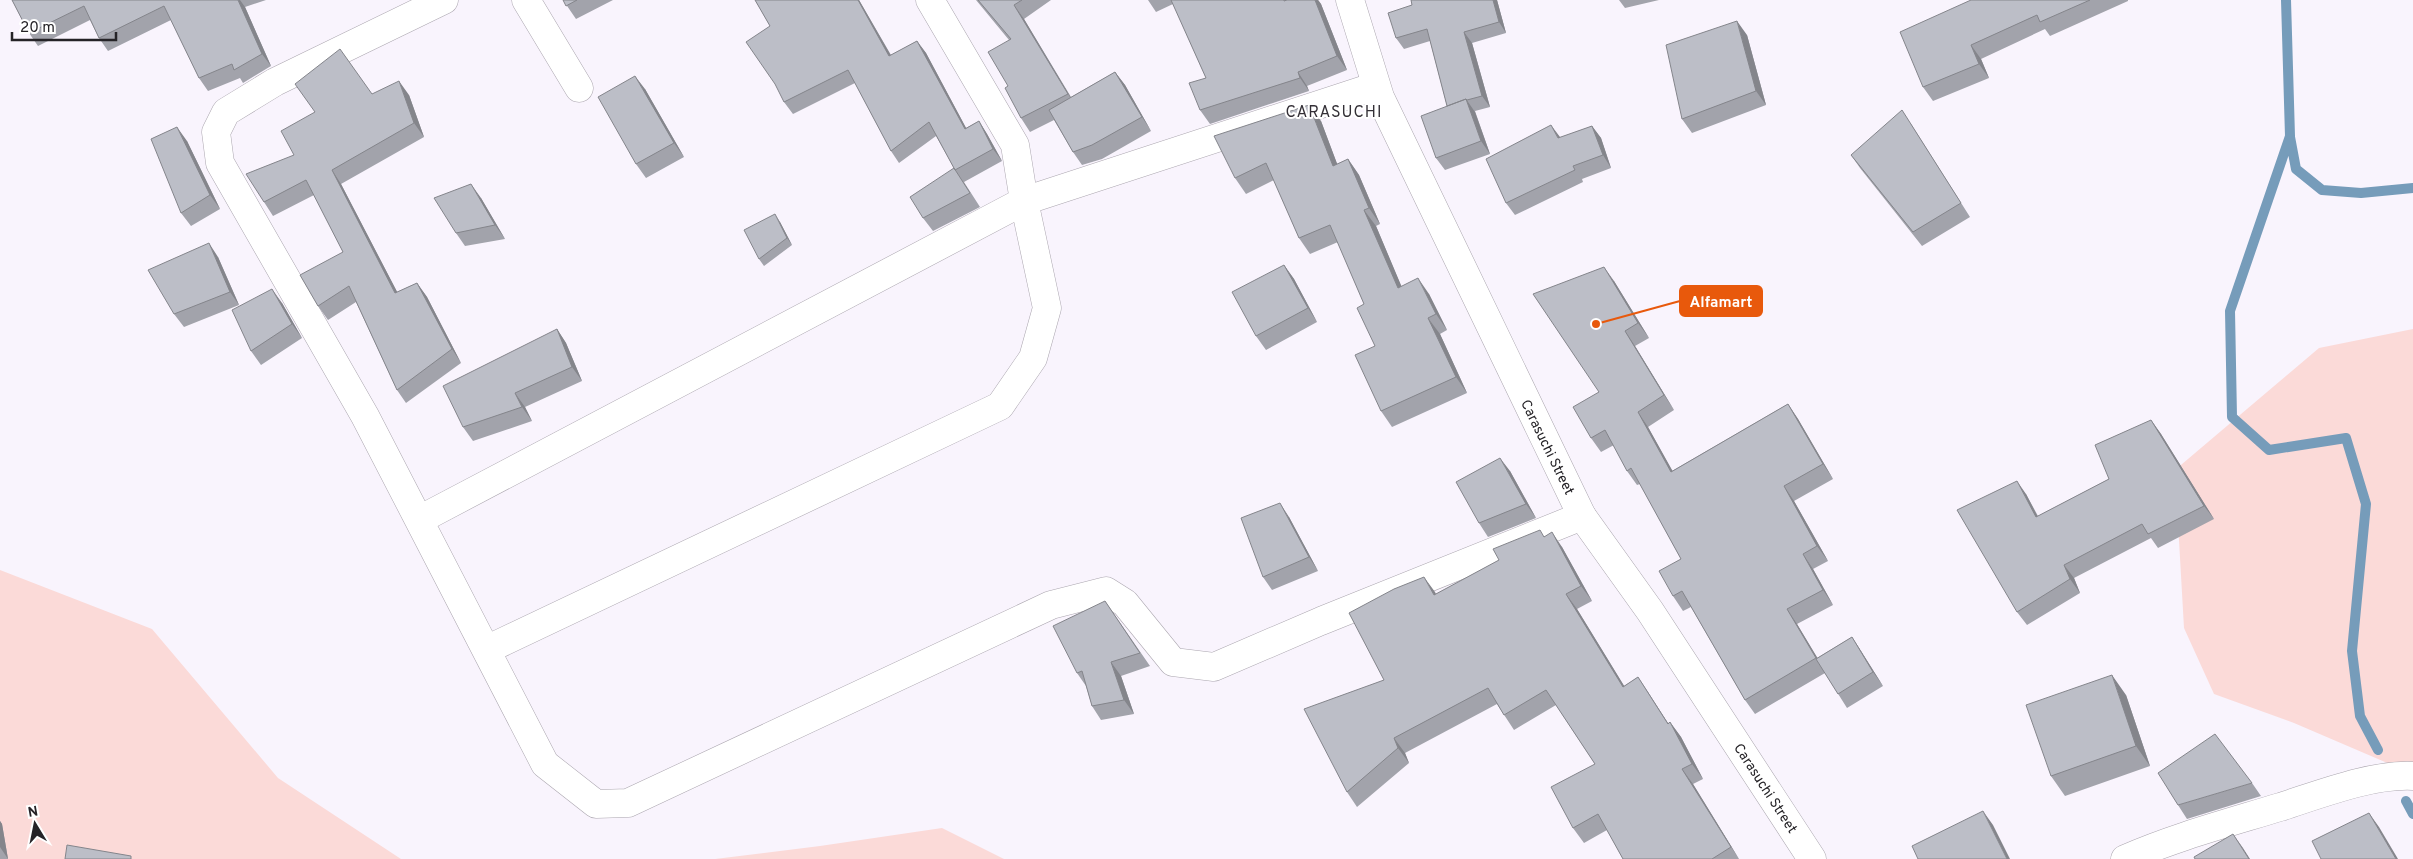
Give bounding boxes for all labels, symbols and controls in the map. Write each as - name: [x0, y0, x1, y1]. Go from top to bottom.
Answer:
- scale bar: [12, 10, 116, 42]
- text: 20 m: [20, 19, 55, 38]
- district label: CARASUCHI: [1286, 103, 1382, 123]
- callout: Alfamart: [1680, 286, 1762, 316]
- text: Alfamart: [1690, 294, 1752, 313]
- street label: Carasuchi Street: [1516, 397, 1577, 498]
- street label: Carasuchi Street: [1729, 741, 1800, 837]
- north arrow: [10, 799, 60, 849]
- text: N: [27, 803, 39, 822]

